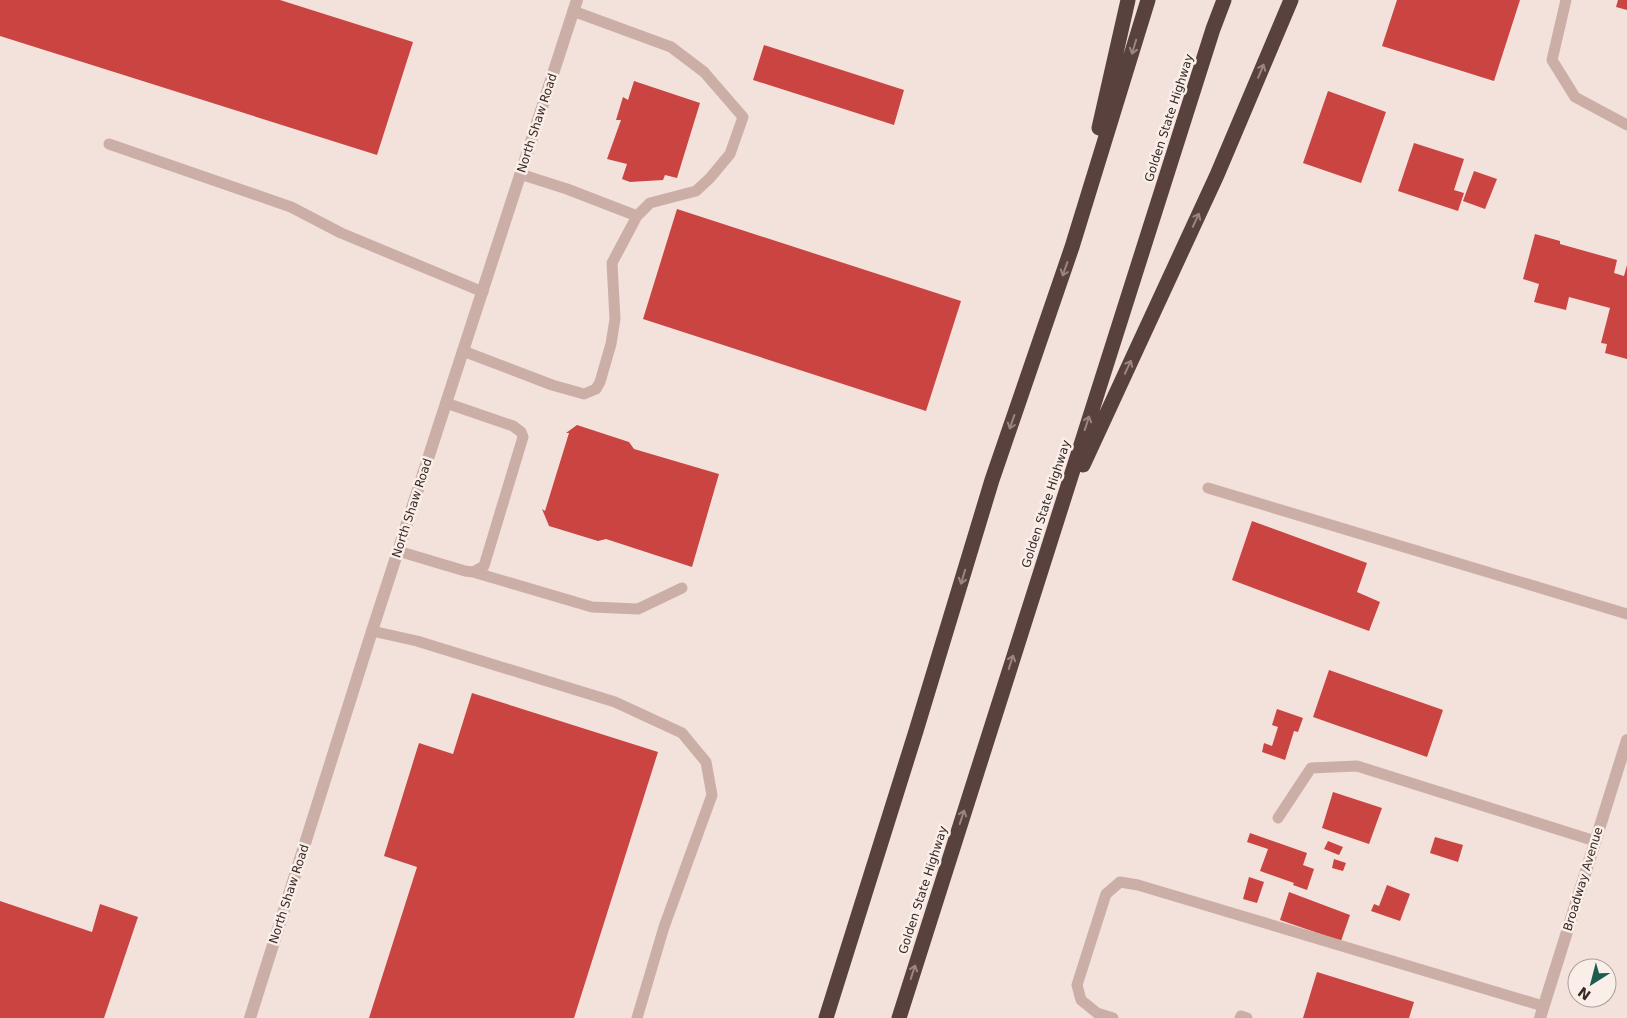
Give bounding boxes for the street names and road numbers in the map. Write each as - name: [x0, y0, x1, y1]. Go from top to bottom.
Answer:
- street label: Golden State Highway: [1142, 52, 1196, 184]
- street label: North Shaw Road: [514, 72, 560, 174]
- street label: Golden State Highway: [1019, 438, 1073, 570]
- street label: North Shaw Road: [389, 457, 435, 559]
- street label: Golden State Highway: [896, 824, 950, 956]
- street label: Broadway Avenue: [1561, 825, 1605, 933]
- street label: North Shaw Road: [266, 843, 312, 945]

